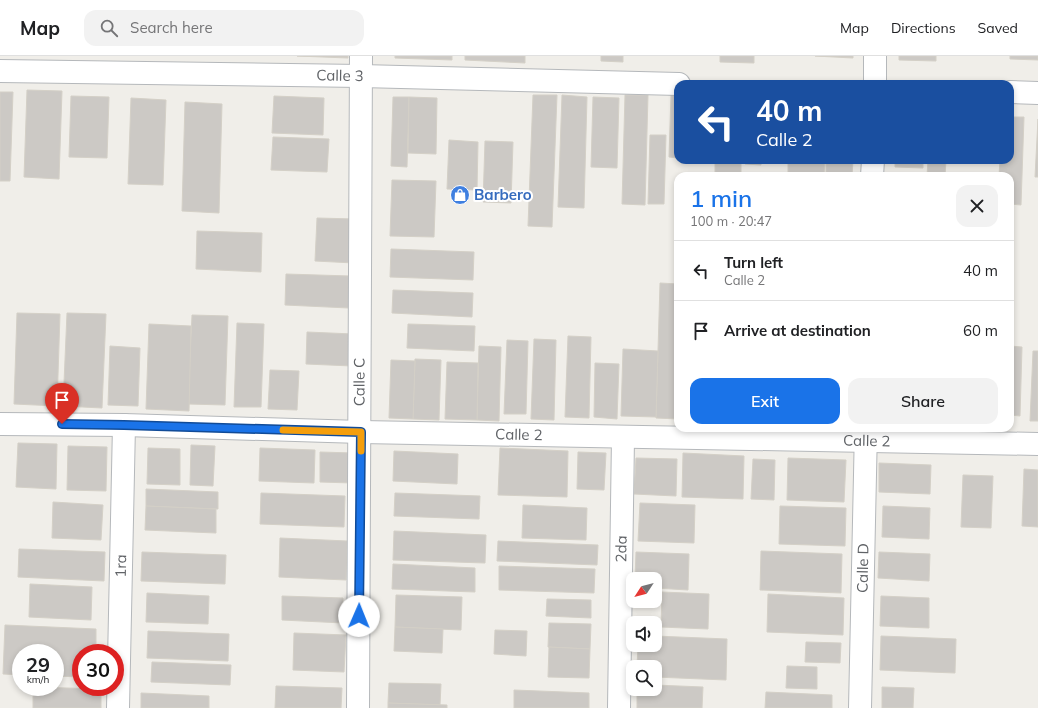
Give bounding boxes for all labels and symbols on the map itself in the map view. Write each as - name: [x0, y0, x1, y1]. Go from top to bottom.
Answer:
- street label: Calle 3: [316, 65, 364, 85]
- shop icon: Barbero: [449, 184, 471, 206]
- place label: Barbero: [474, 185, 532, 204]
- street label: Calle C: [349, 358, 369, 406]
- pin: [45, 383, 79, 424]
- street label: Calle 2: [495, 424, 543, 444]
- street label: Calle 2: [843, 431, 891, 450]
- street label: 2da: [611, 535, 631, 563]
- street label: Calle D: [852, 543, 873, 593]
- street label: 1ra: [111, 554, 130, 578]
- north arrow: [626, 572, 662, 608]
- position arrow: [338, 595, 380, 637]
- speed limit sign: 30: [72, 644, 124, 696]

